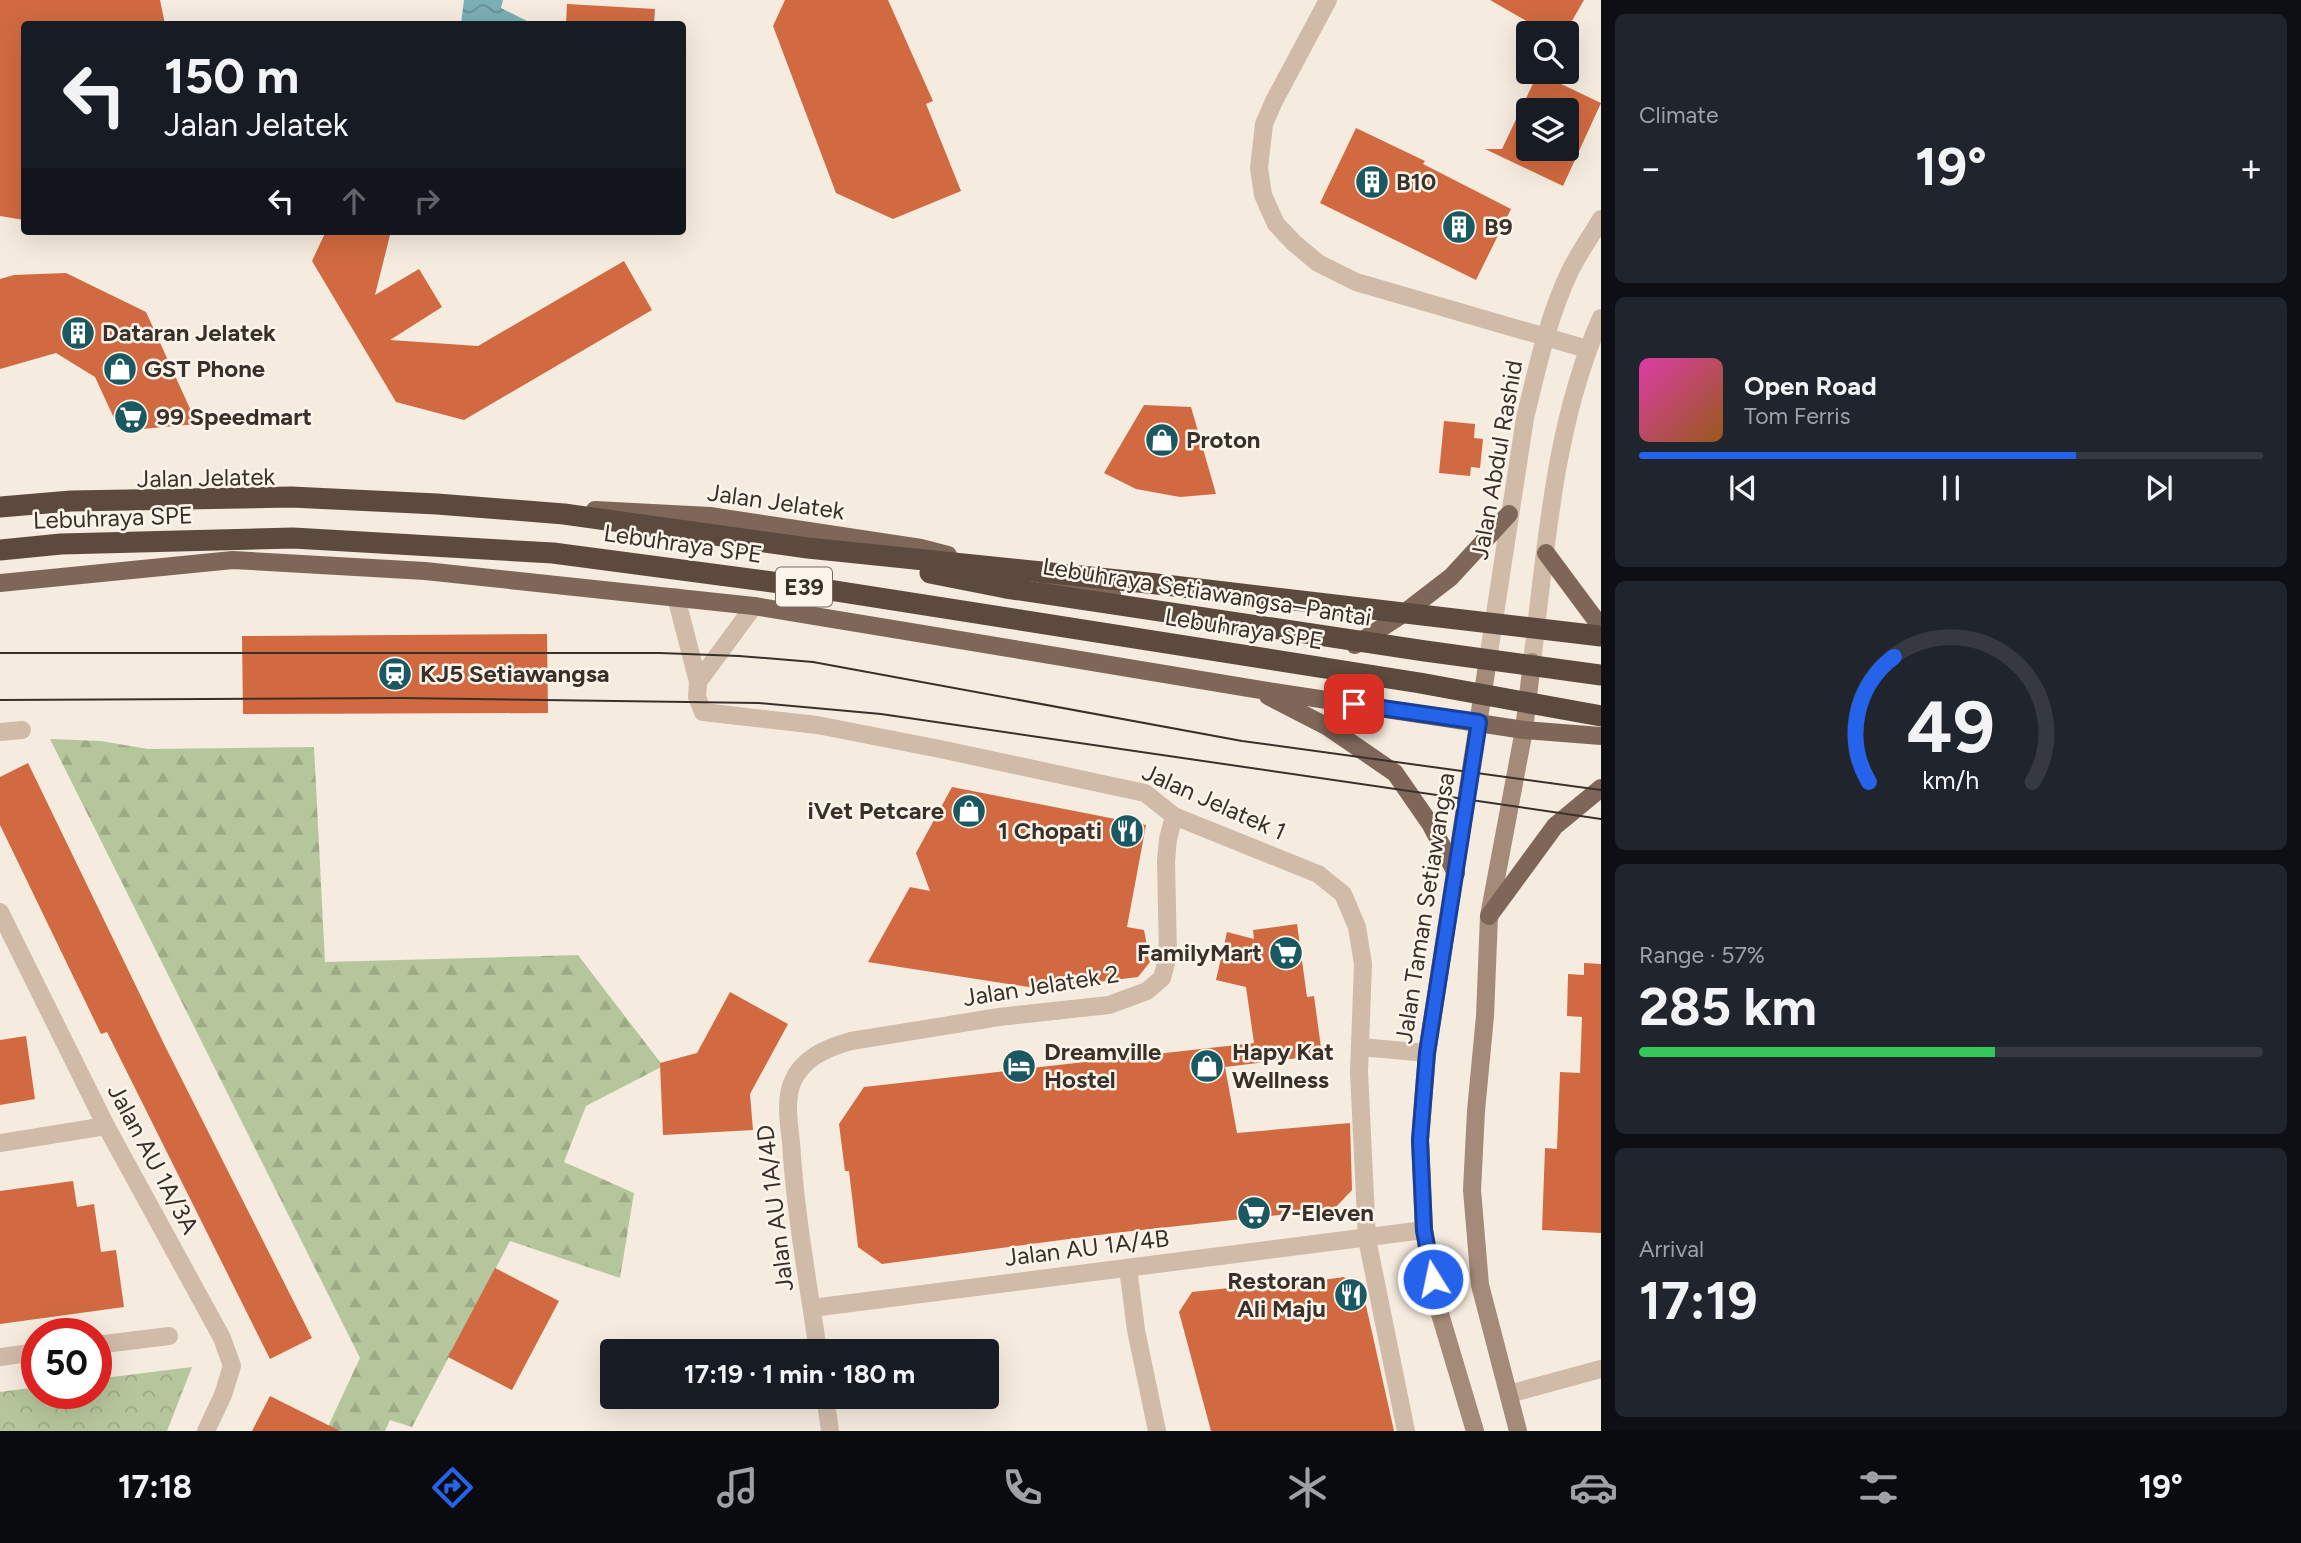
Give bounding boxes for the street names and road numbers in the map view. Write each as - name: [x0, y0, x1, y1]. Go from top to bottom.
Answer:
- street label: Jalan Abdul Rashid: [1465, 358, 1528, 562]
- street label: Jalan Jelatek: [137, 462, 276, 493]
- street label: Jalan Jelatek: [706, 478, 847, 526]
- street label: Lebuhraya SPE: [33, 500, 193, 535]
- street label: Lebuhraya SPE: [602, 518, 764, 569]
- street label: Lebuhraya Setiawangsa–Pantai: [1041, 551, 1374, 632]
- road number: E39: [776, 568, 832, 607]
- street label: Lebuhraya SPE: [1163, 602, 1325, 655]
- street label: Jalan Jelatek 1: [1138, 757, 1290, 846]
- street label: Jalan Taman Setiawangsa: [1389, 771, 1460, 1045]
- street label: Jalan Jelatek 2: [961, 959, 1121, 1012]
- street label: Jalan AU 1A/3A: [102, 1079, 205, 1239]
- street label: Jalan AU 1A/4D: [750, 1123, 799, 1293]
- street label: Jalan AU 1A/4B: [1003, 1223, 1171, 1272]

